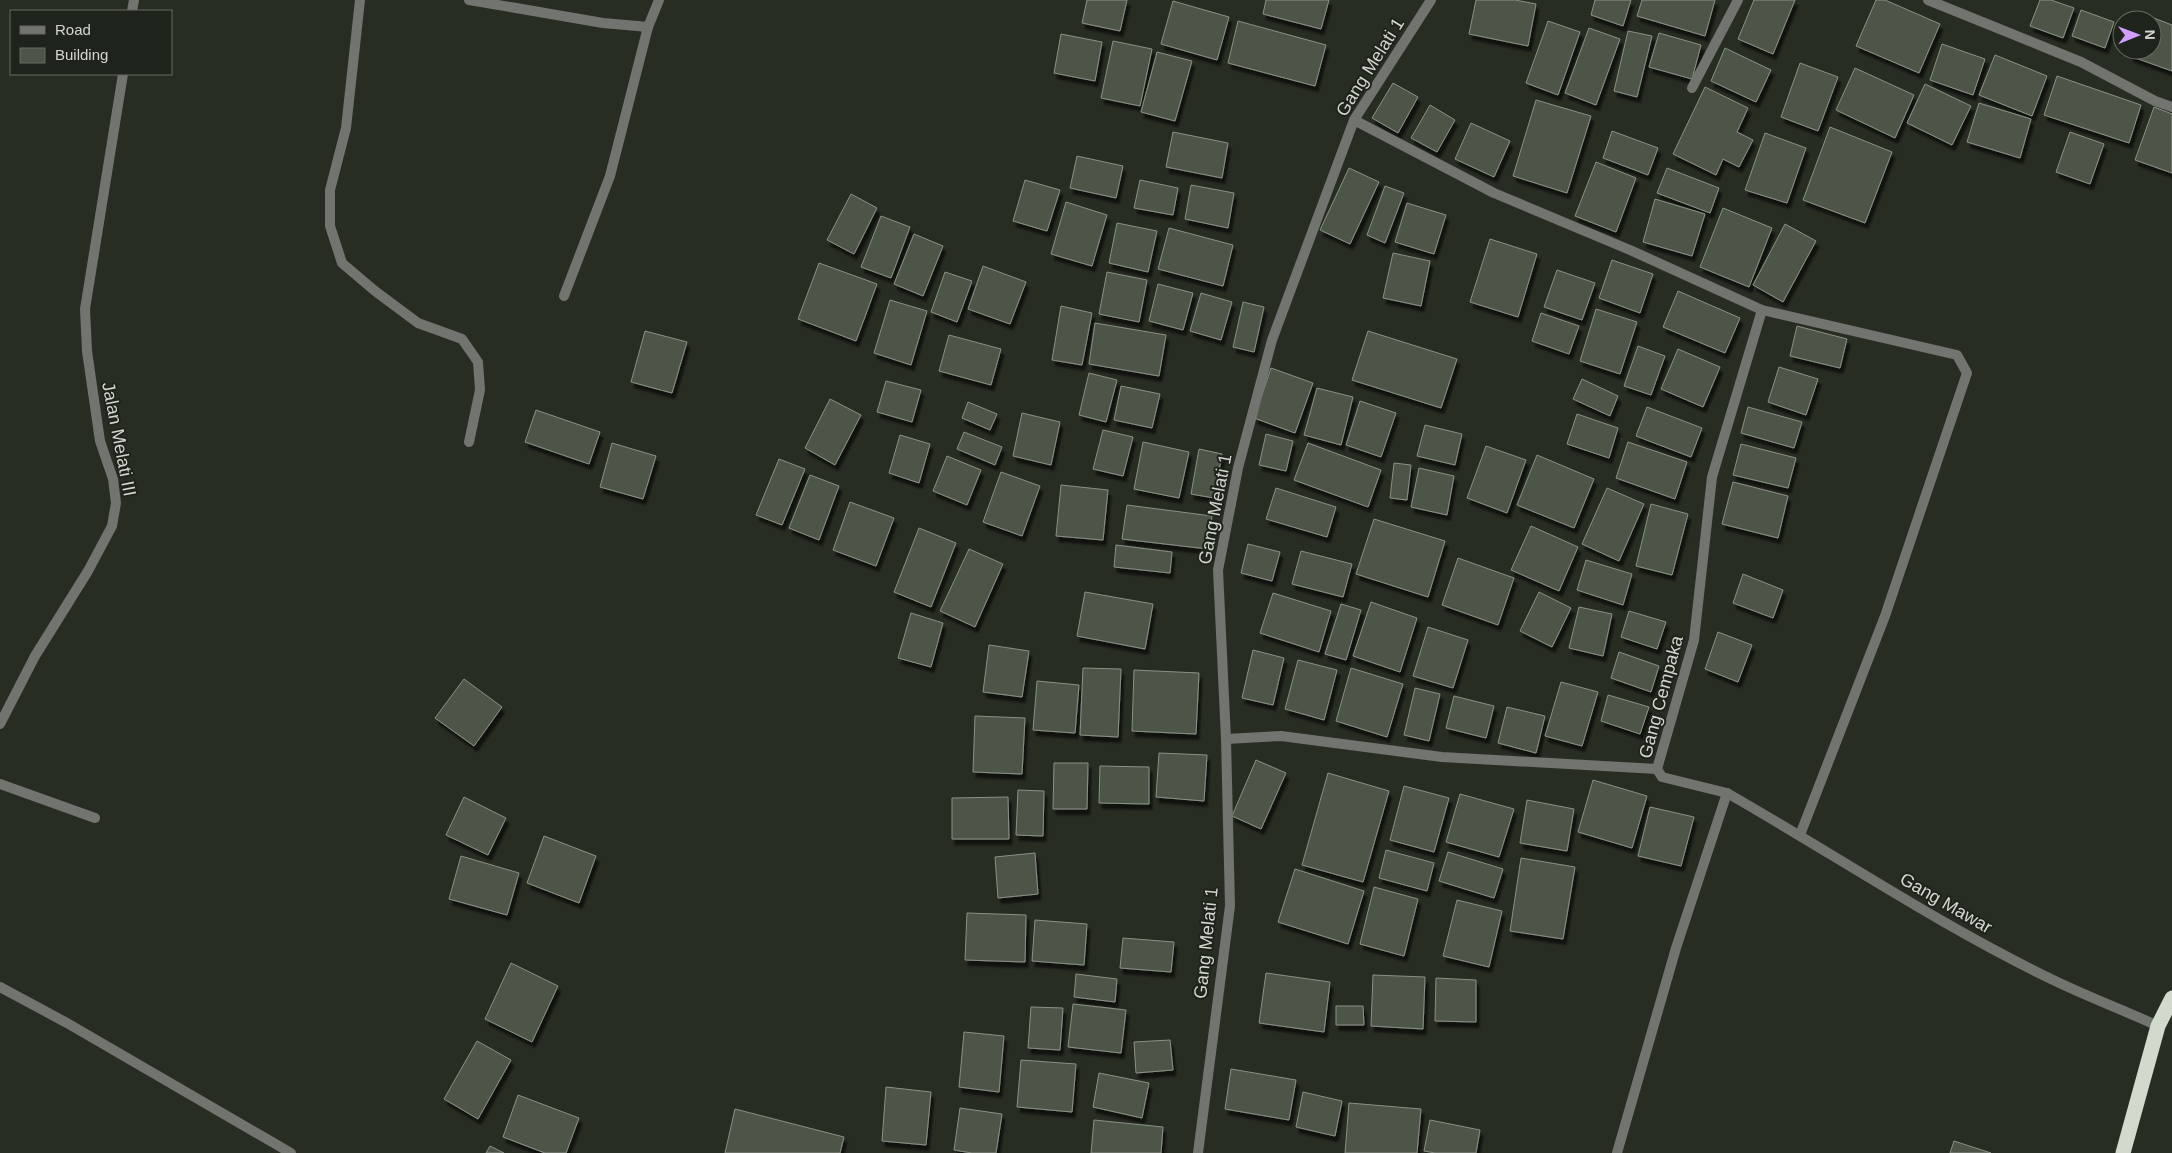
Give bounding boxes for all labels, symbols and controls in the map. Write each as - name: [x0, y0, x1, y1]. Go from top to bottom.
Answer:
- legend: [10, 10, 172, 75]
- north arrow: [2112, 10, 2162, 60]
- street label: Gang Melati 1: [1332, 14, 1408, 120]
- text: Road: [55, 21, 91, 38]
- text: N: [2142, 30, 2158, 40]
- text: Building: [55, 46, 108, 63]
- street label: Jalan Melati III: [98, 380, 140, 498]
- street label: Gang Melati 1: [1194, 452, 1236, 566]
- street label: Gang Cempaka: [1635, 633, 1687, 760]
- street label: Gang Mawar: [1896, 869, 1996, 937]
- street label: Gang Melati 1: [1190, 886, 1222, 1000]

